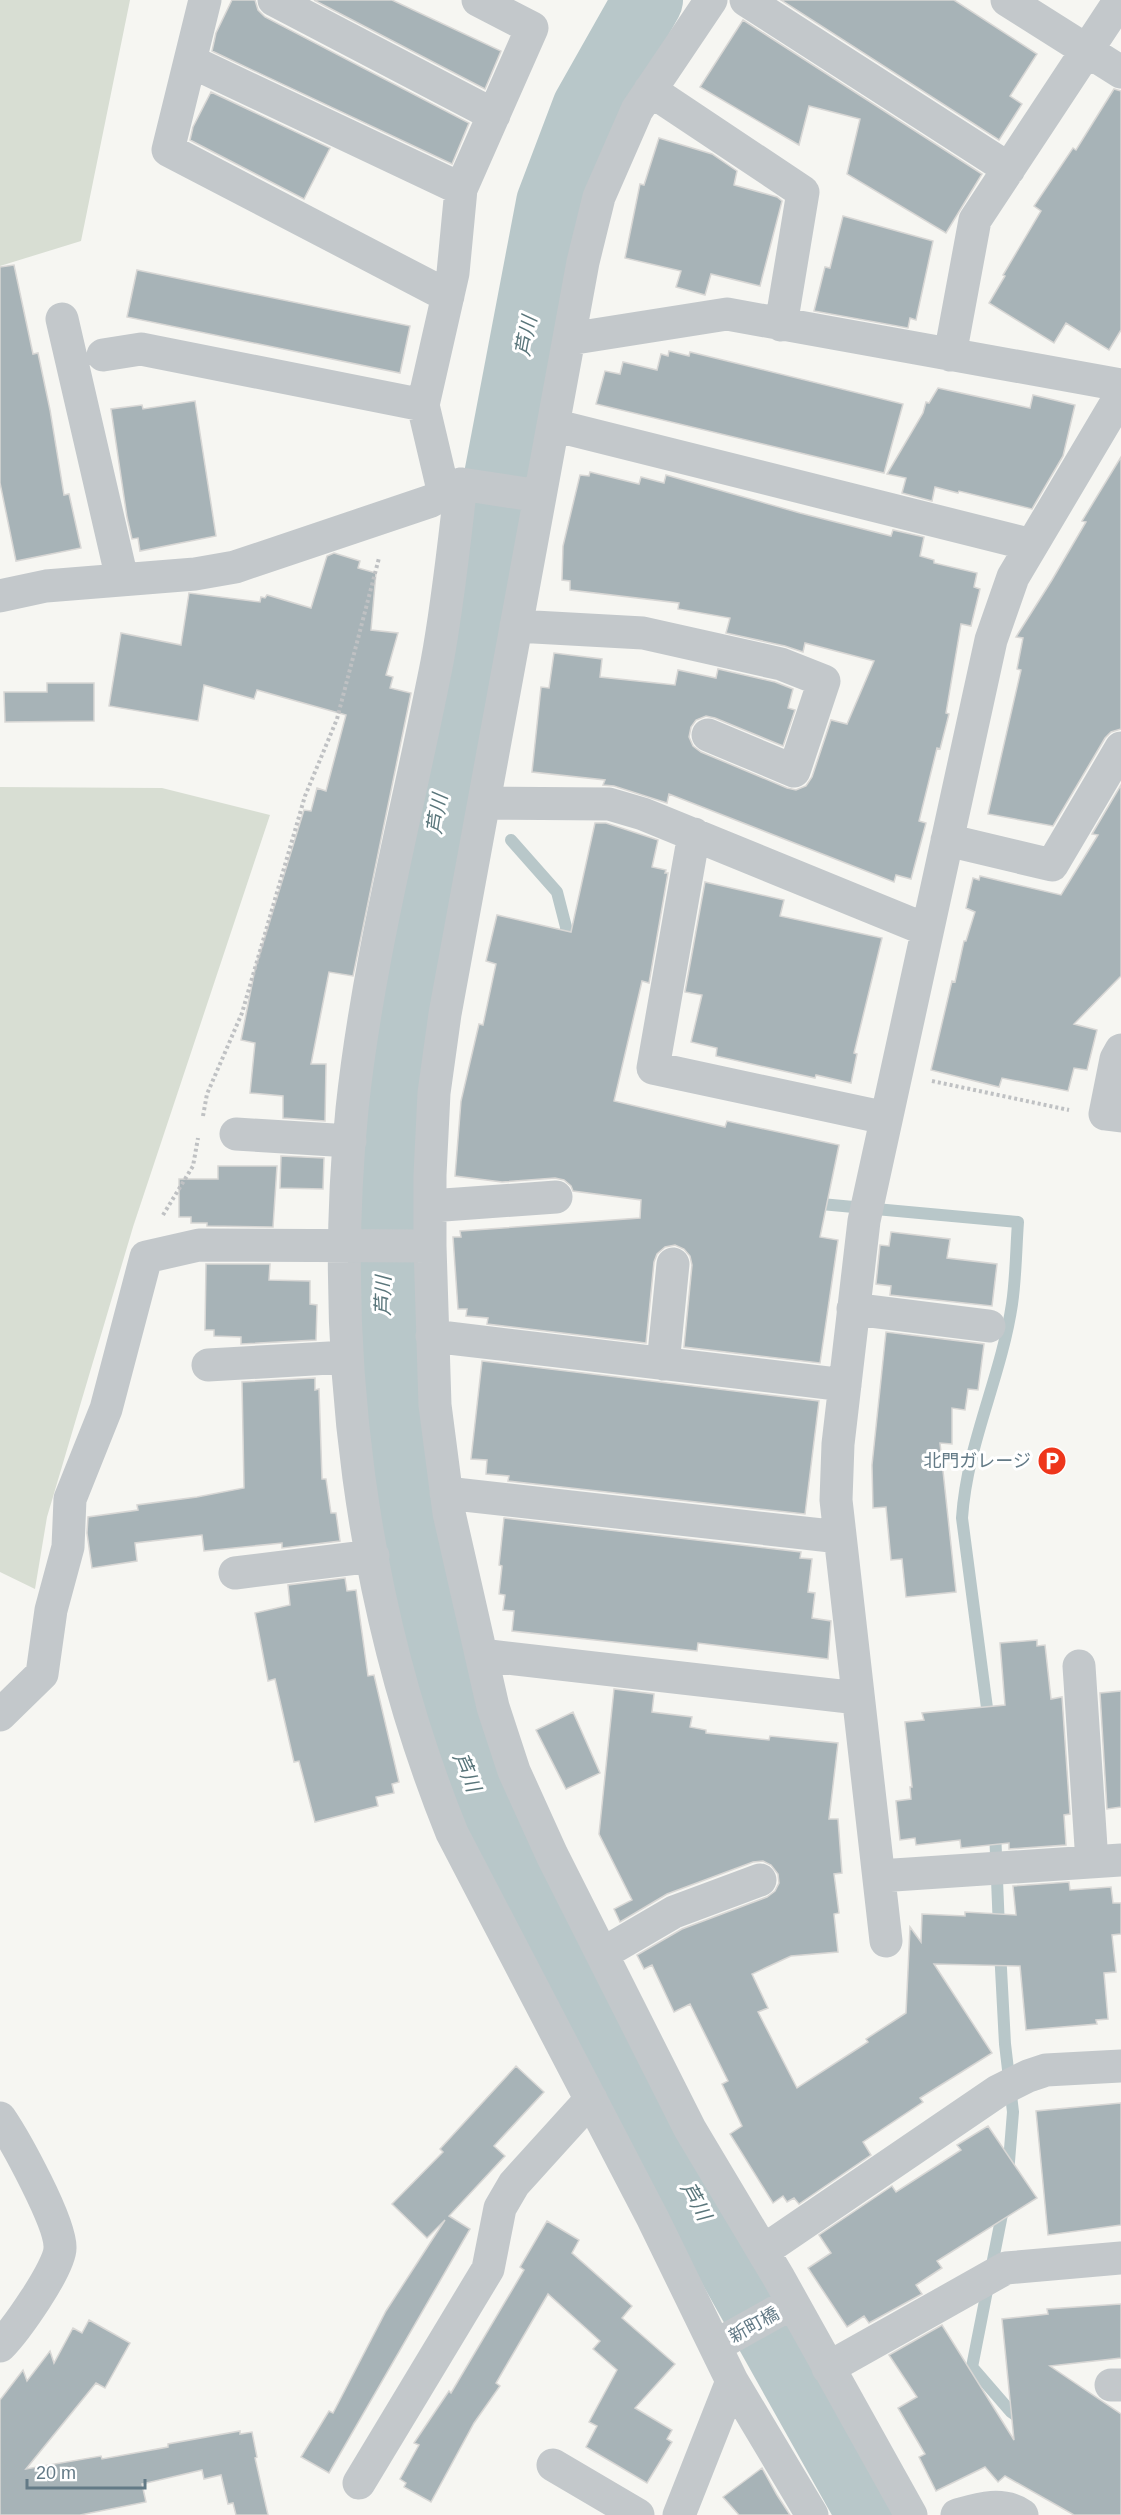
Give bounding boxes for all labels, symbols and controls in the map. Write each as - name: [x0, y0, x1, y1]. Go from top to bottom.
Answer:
- water label: 芦川: [511, 312, 541, 358]
- water label: 芦川: [423, 791, 451, 835]
- water label: 芦川: [372, 1274, 394, 1316]
- parking icon: 北門ガレージ: [1036, 1445, 1068, 1477]
- place label: 北門ガレージ: [923, 1451, 1031, 1471]
- water label: 芦川: [449, 1749, 486, 1797]
- water label: 芦川: [677, 2178, 716, 2226]
- street label: 新町橋: [726, 2303, 782, 2347]
- scale bar: [27, 2452, 146, 2490]
- text: 20 m: [36, 2463, 76, 2483]

